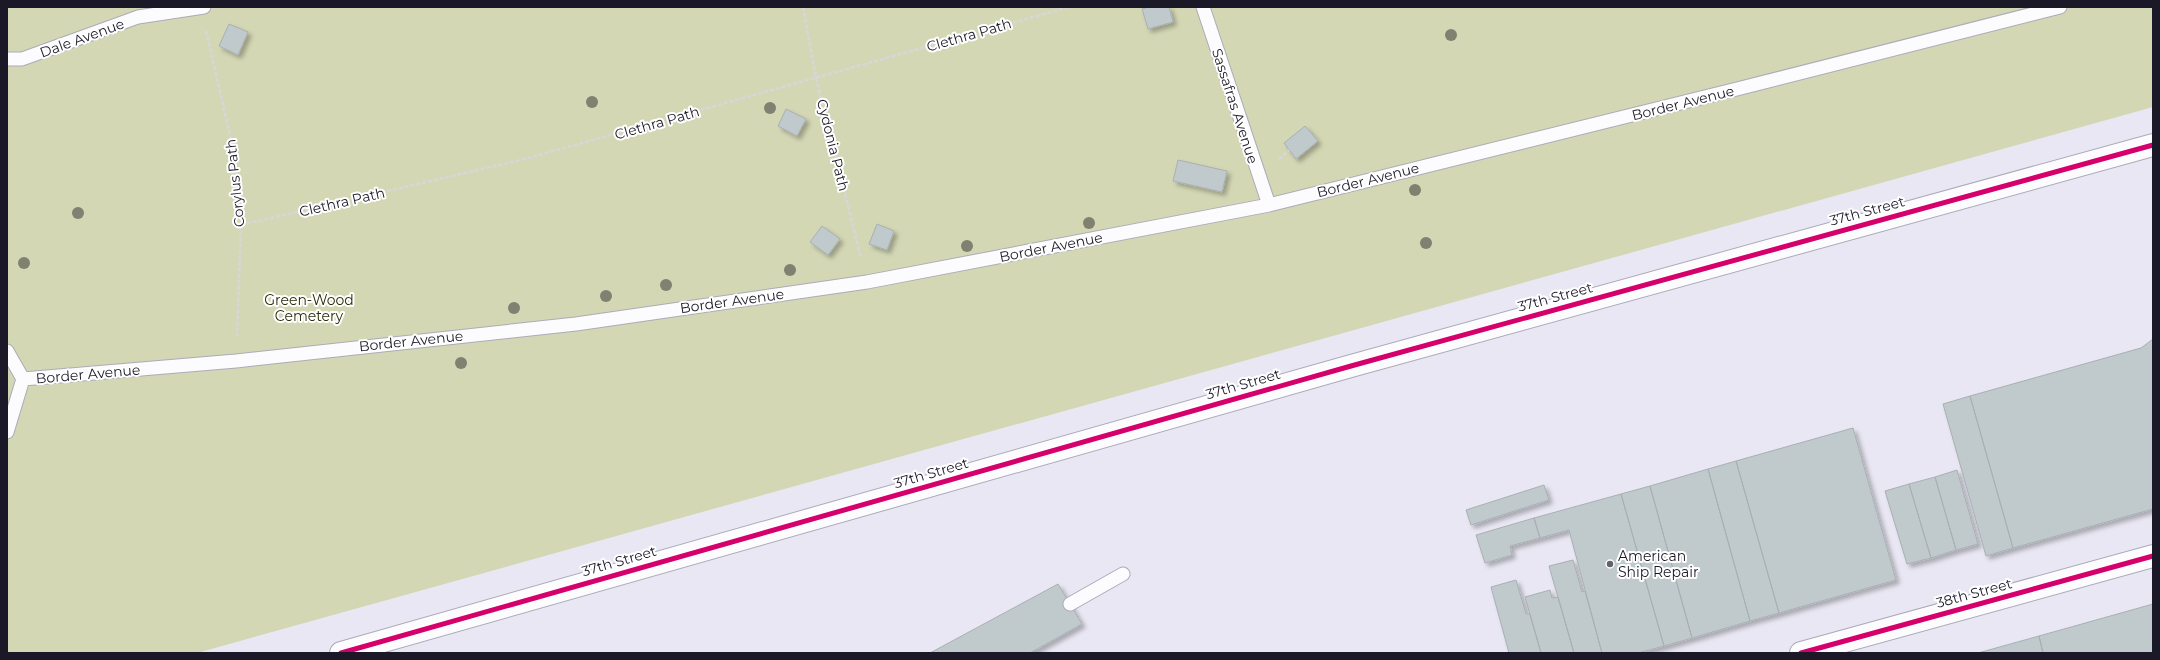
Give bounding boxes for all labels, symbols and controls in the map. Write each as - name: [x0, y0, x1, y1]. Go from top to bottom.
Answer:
- street label: Dale Avenue: [37, 14, 127, 62]
- street label: Clethra Path: [924, 14, 1014, 56]
- street label: Sassafras Avenue: [1208, 46, 1262, 166]
- street label: Border Avenue: [1630, 82, 1736, 124]
- street label: Cydonia Path: [813, 97, 853, 193]
- street label: Clethra Path: [612, 102, 702, 144]
- street label: Corylus Path: [221, 138, 249, 228]
- street label: Border Avenue: [1315, 159, 1421, 201]
- street label: Clethra Path: [297, 183, 387, 221]
- street label: 37th Street: [1828, 192, 1907, 230]
- street label: Border Avenue: [998, 228, 1104, 266]
- street label: 37th Street: [1516, 278, 1595, 316]
- street label: Border Avenue: [679, 285, 785, 317]
- park label: Green-Wood Cemetery: [264, 291, 354, 325]
- street label: Border Avenue: [358, 327, 464, 355]
- street label: Border Avenue: [35, 360, 141, 388]
- street label: 37th Street: [1204, 365, 1283, 403]
- street label: 37th Street: [892, 454, 971, 492]
- street label: 37th Street: [580, 542, 659, 580]
- place label: American Ship Repair: [1618, 547, 1699, 581]
- marker: American Ship Repair: [1605, 559, 1615, 569]
- street label: 38th Street: [1934, 574, 2014, 612]

